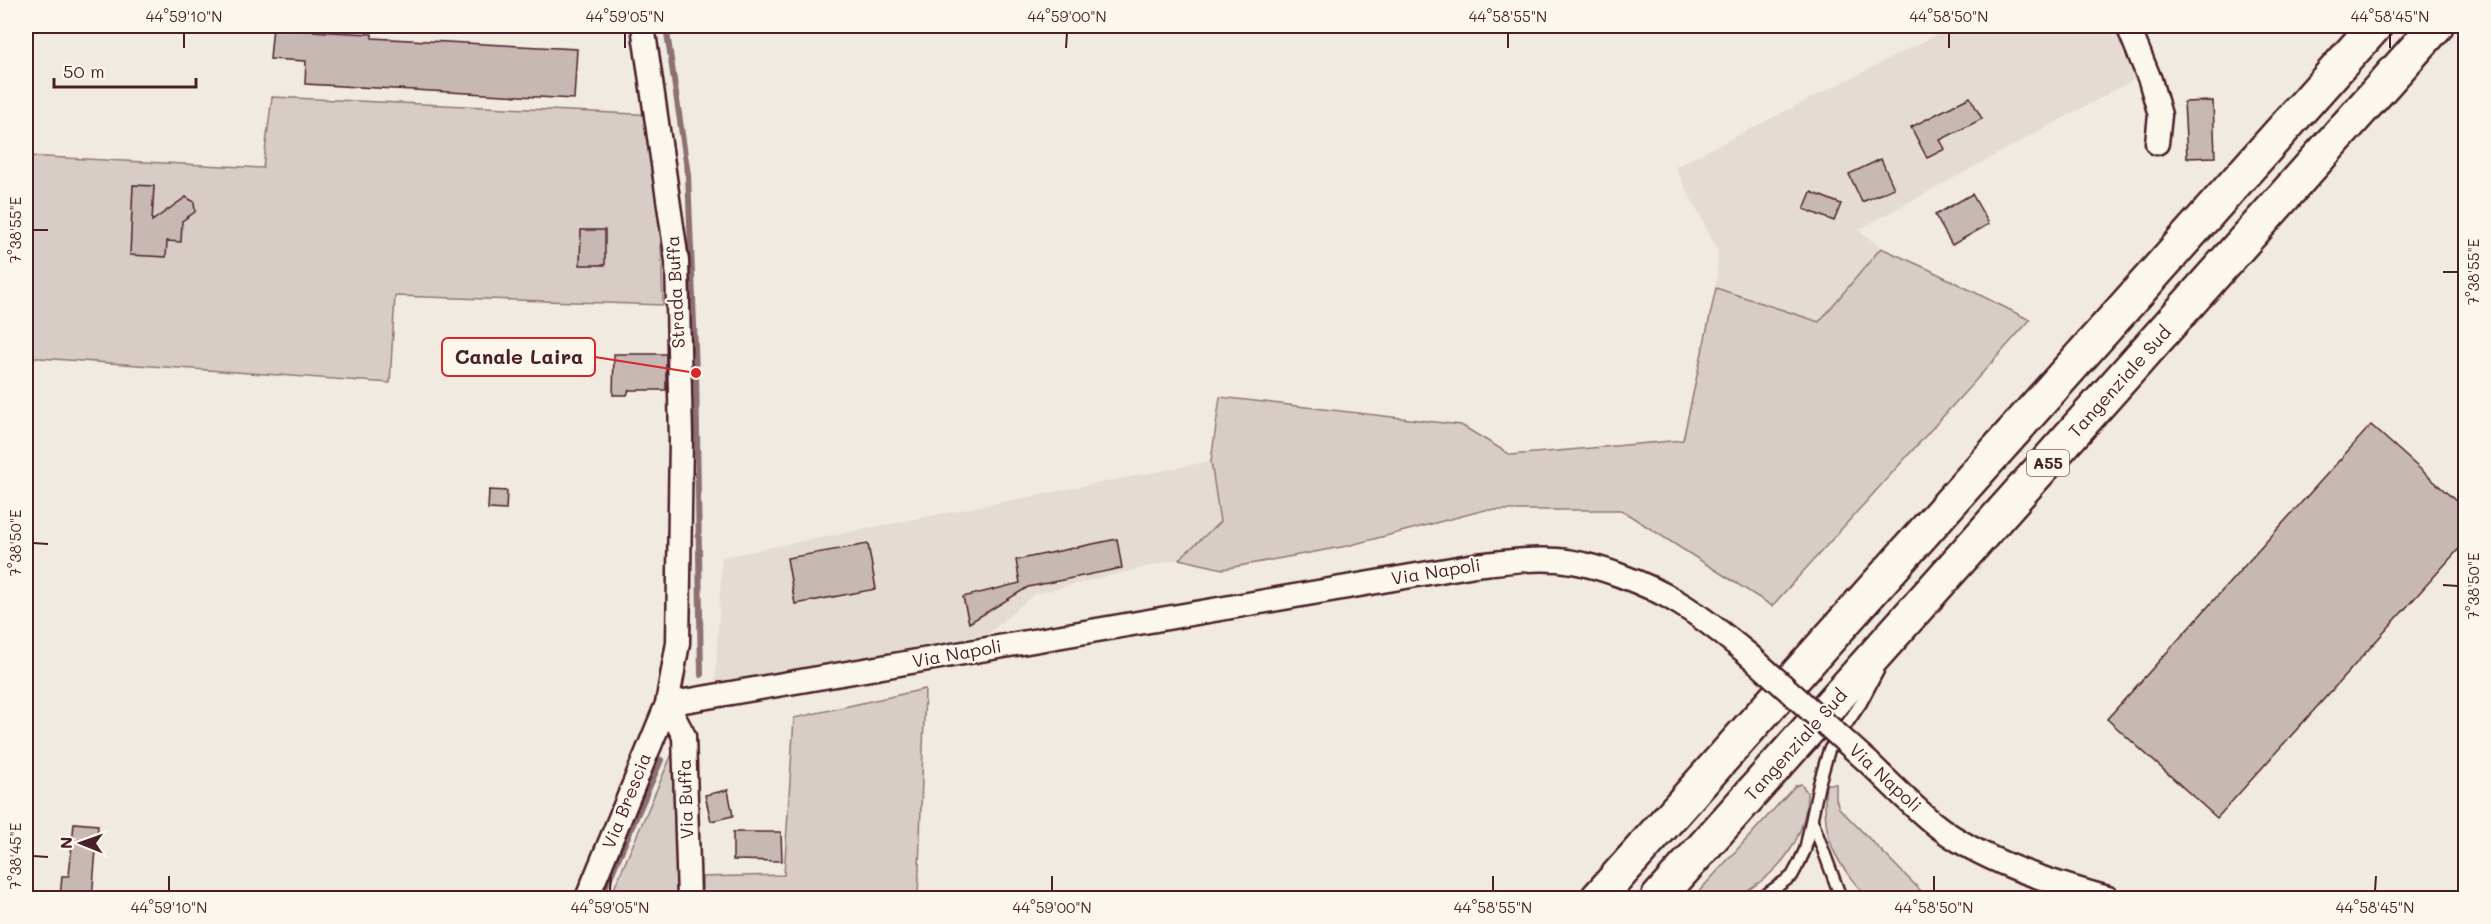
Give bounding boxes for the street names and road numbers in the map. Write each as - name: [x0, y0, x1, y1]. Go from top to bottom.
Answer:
- street label: Strada Buffa: [660, 235, 690, 349]
- street label: Tangenziale Sud: [2063, 320, 2176, 442]
- road number: A55: [2027, 450, 2069, 476]
- street label: Via Napoli: [1389, 552, 1482, 590]
- street label: Via Napoli: [910, 633, 1003, 673]
- street label: Tangenziale Sud: [1739, 683, 1852, 805]
- street label: Via Napoli: [1844, 738, 1927, 817]
- street label: Via Brescia: [596, 749, 656, 852]
- street label: Via Buffa: [672, 758, 698, 840]

